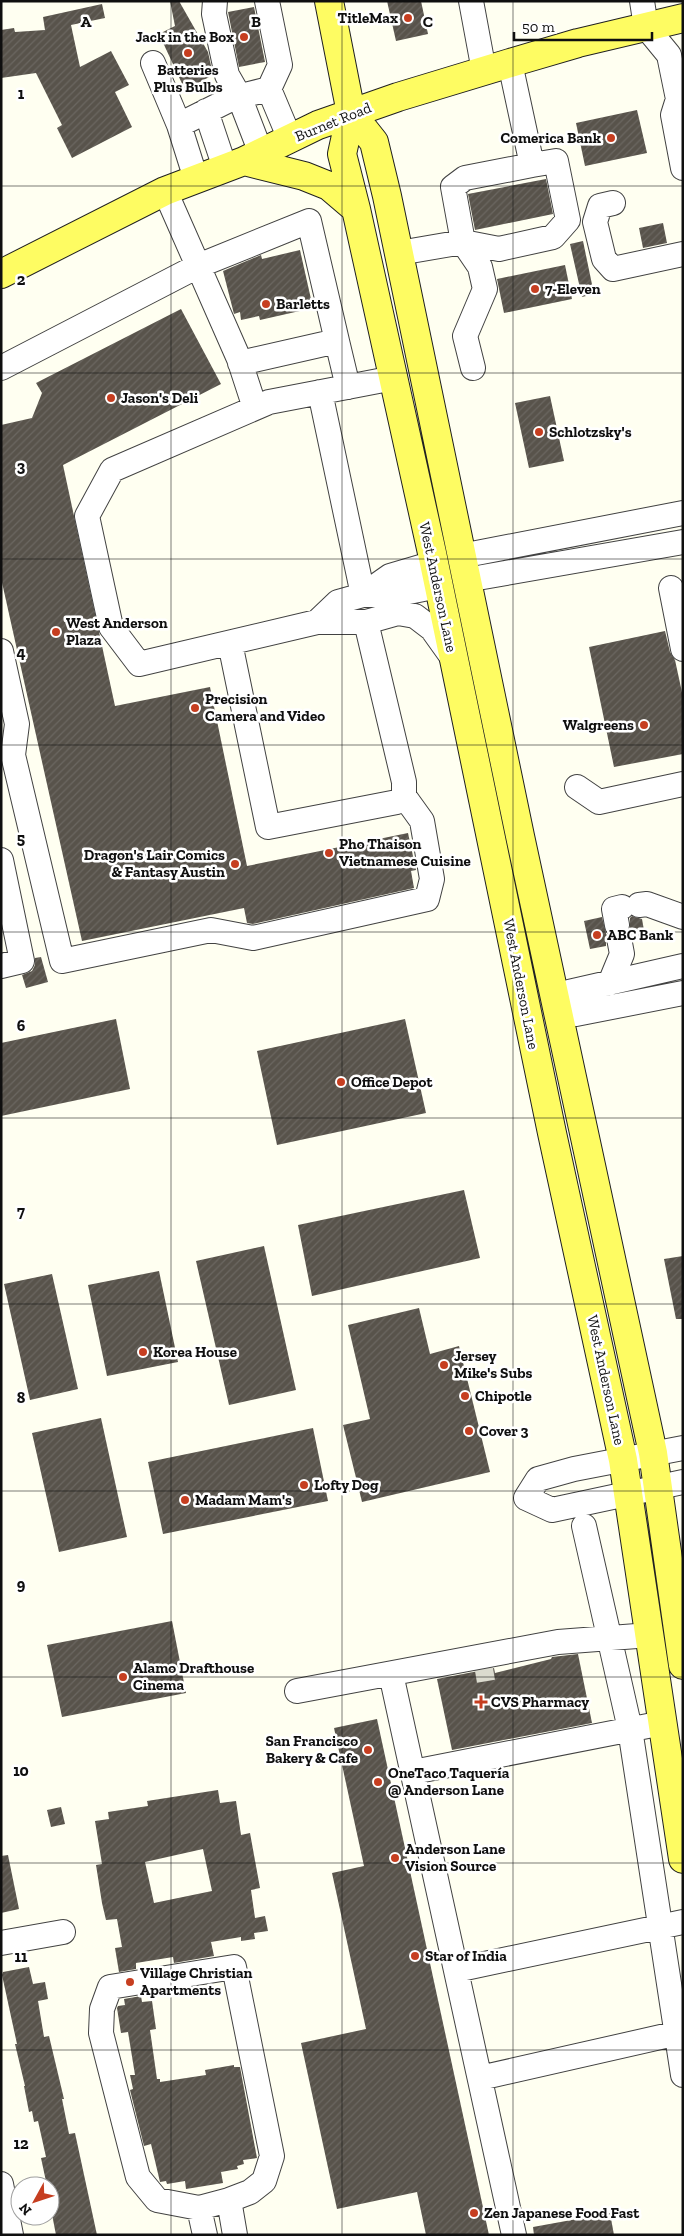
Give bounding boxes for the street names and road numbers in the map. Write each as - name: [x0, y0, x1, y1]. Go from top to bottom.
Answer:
- street label: Burnet Road: [292, 98, 374, 145]
- street label: West Anderson Lane: [415, 520, 461, 654]
- street label: West Anderson Lane: [500, 917, 542, 1051]
- street label: West Anderson Lane: [583, 1313, 629, 1447]

